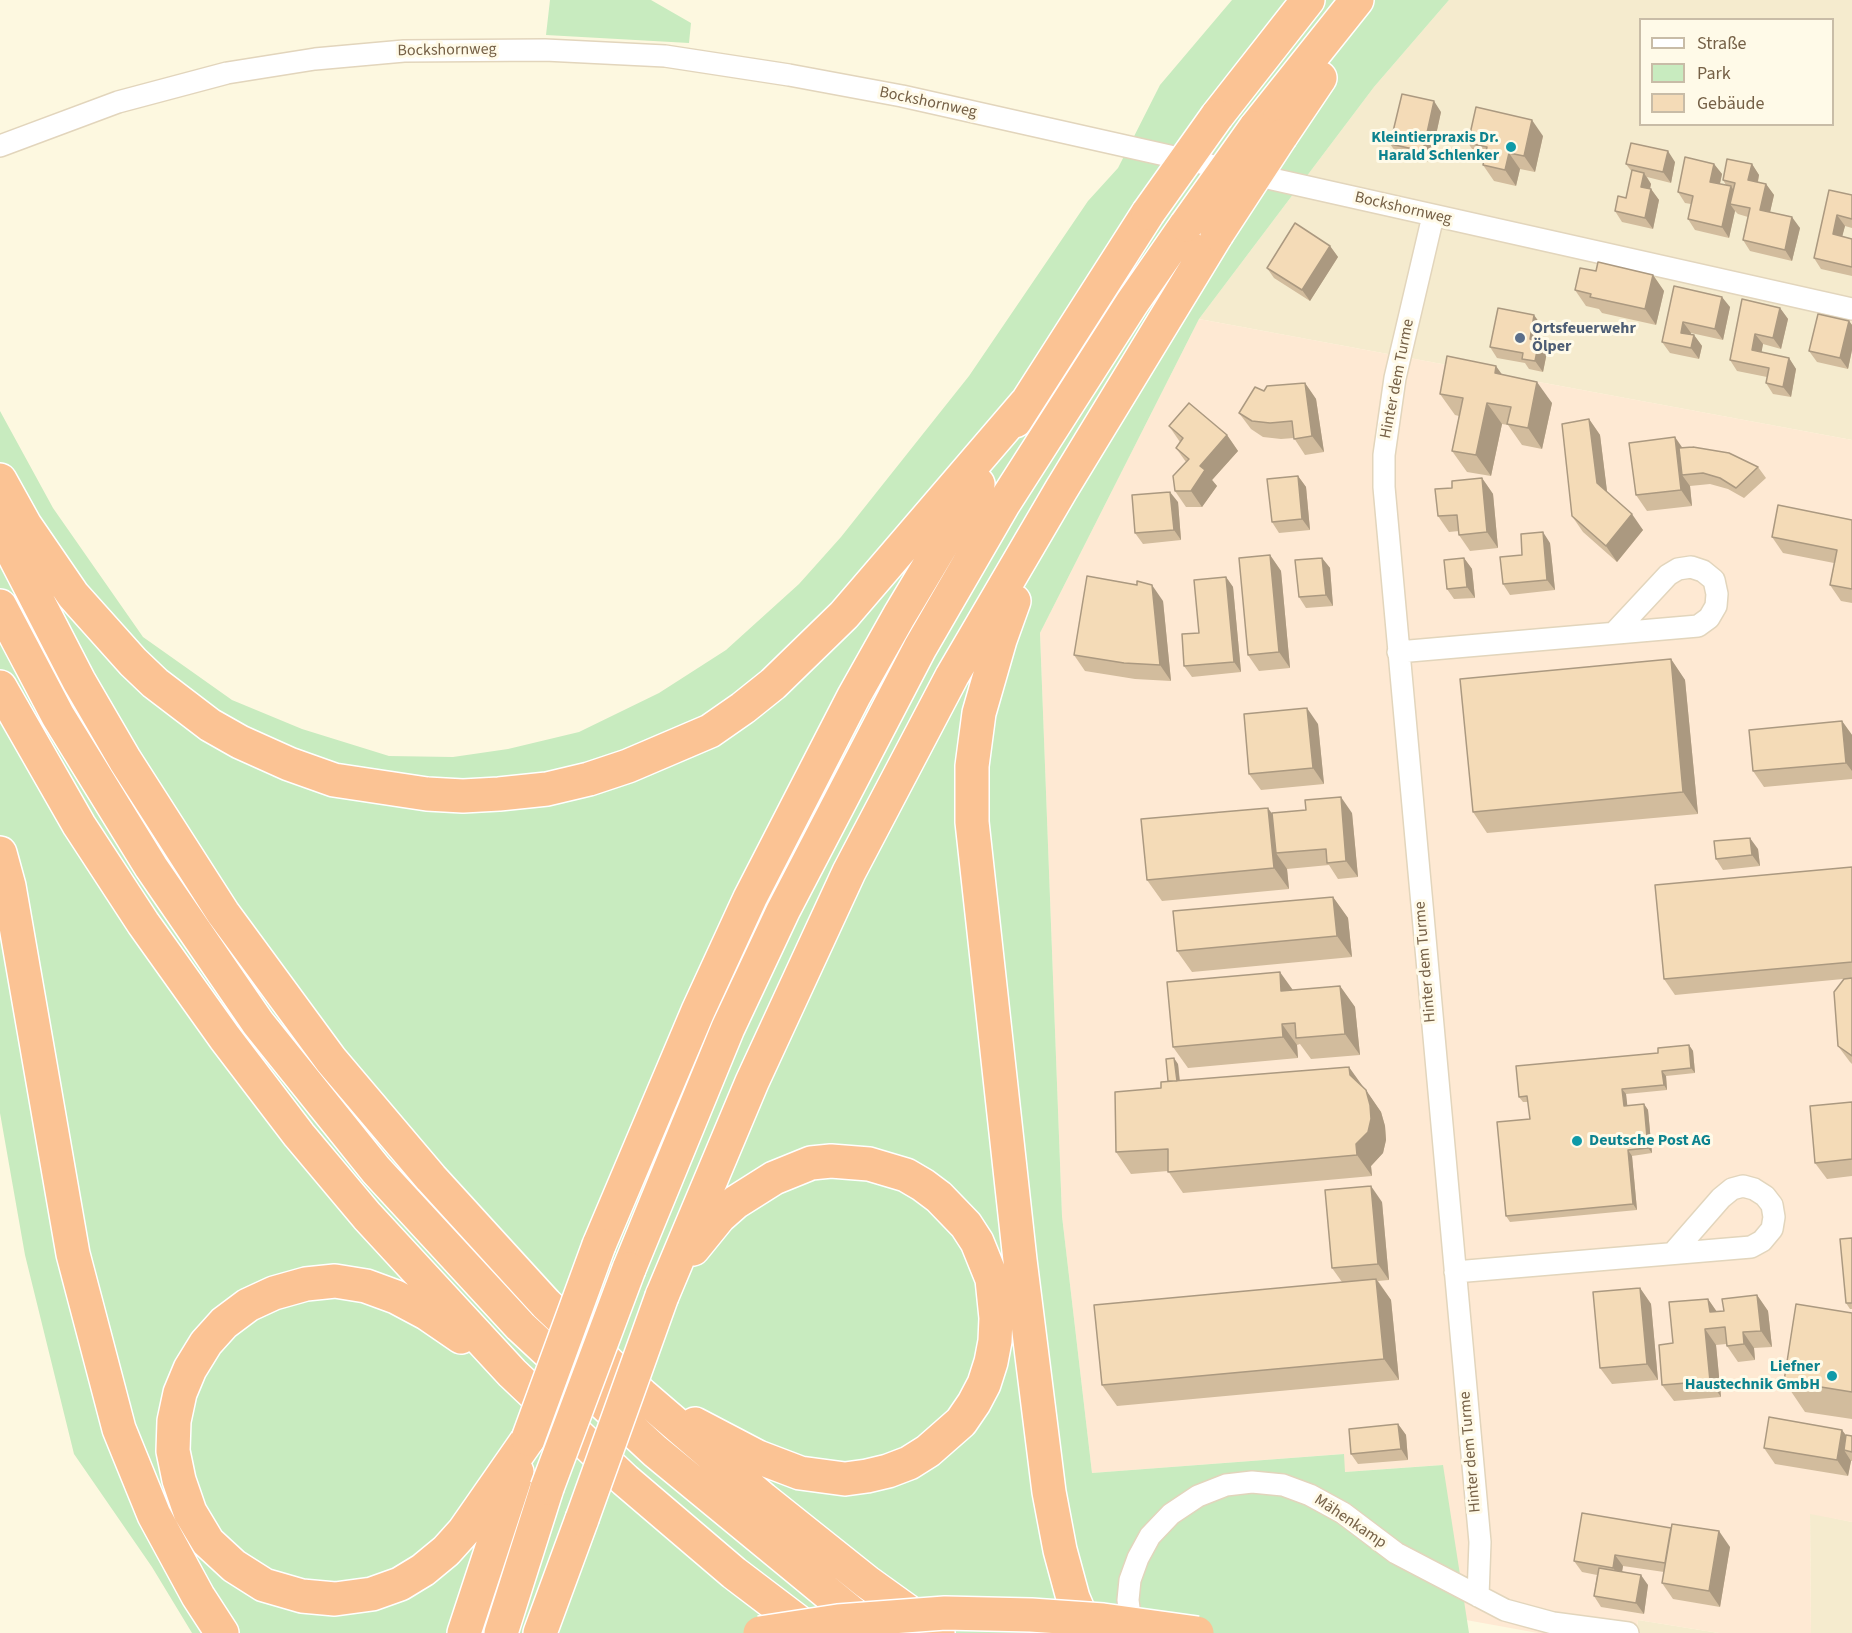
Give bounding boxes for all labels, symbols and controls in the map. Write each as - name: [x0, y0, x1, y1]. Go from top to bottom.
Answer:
- legend: [1639, 18, 1834, 126]
- text: Straße: [1697, 31, 1746, 56]
- street label: Bockshornweg: [397, 41, 497, 61]
- text: Park: [1697, 61, 1731, 86]
- street label: Bockshornweg: [878, 83, 978, 123]
- text: Gebäude: [1697, 91, 1765, 116]
- place label: Kleintierpraxis Dr. Harald Schlenker: [1371, 128, 1499, 166]
- marker: Kleintierpraxis Dr. Harald Schlenker: [1504, 140, 1518, 154]
- street label: Bockshornweg: [1353, 189, 1453, 229]
- street label: Hinter dem Turme: [1377, 318, 1419, 440]
- place label: Ortsfeuerwehr Ölper: [1532, 319, 1636, 357]
- marker: Ortsfeuerwehr Ölper: [1513, 331, 1527, 345]
- street label: Hinter dem Turme: [1411, 901, 1441, 1023]
- place label: Deutsche Post AG: [1589, 1131, 1711, 1151]
- marker: Deutsche Post AG: [1570, 1134, 1584, 1148]
- place label: Liefner Haustechnik GmbH: [1685, 1357, 1820, 1395]
- marker: Liefner Haustechnik GmbH: [1825, 1369, 1839, 1383]
- street label: Hinter dem Turme: [1456, 1391, 1486, 1513]
- street label: Mähenkamp: [1310, 1491, 1390, 1553]

